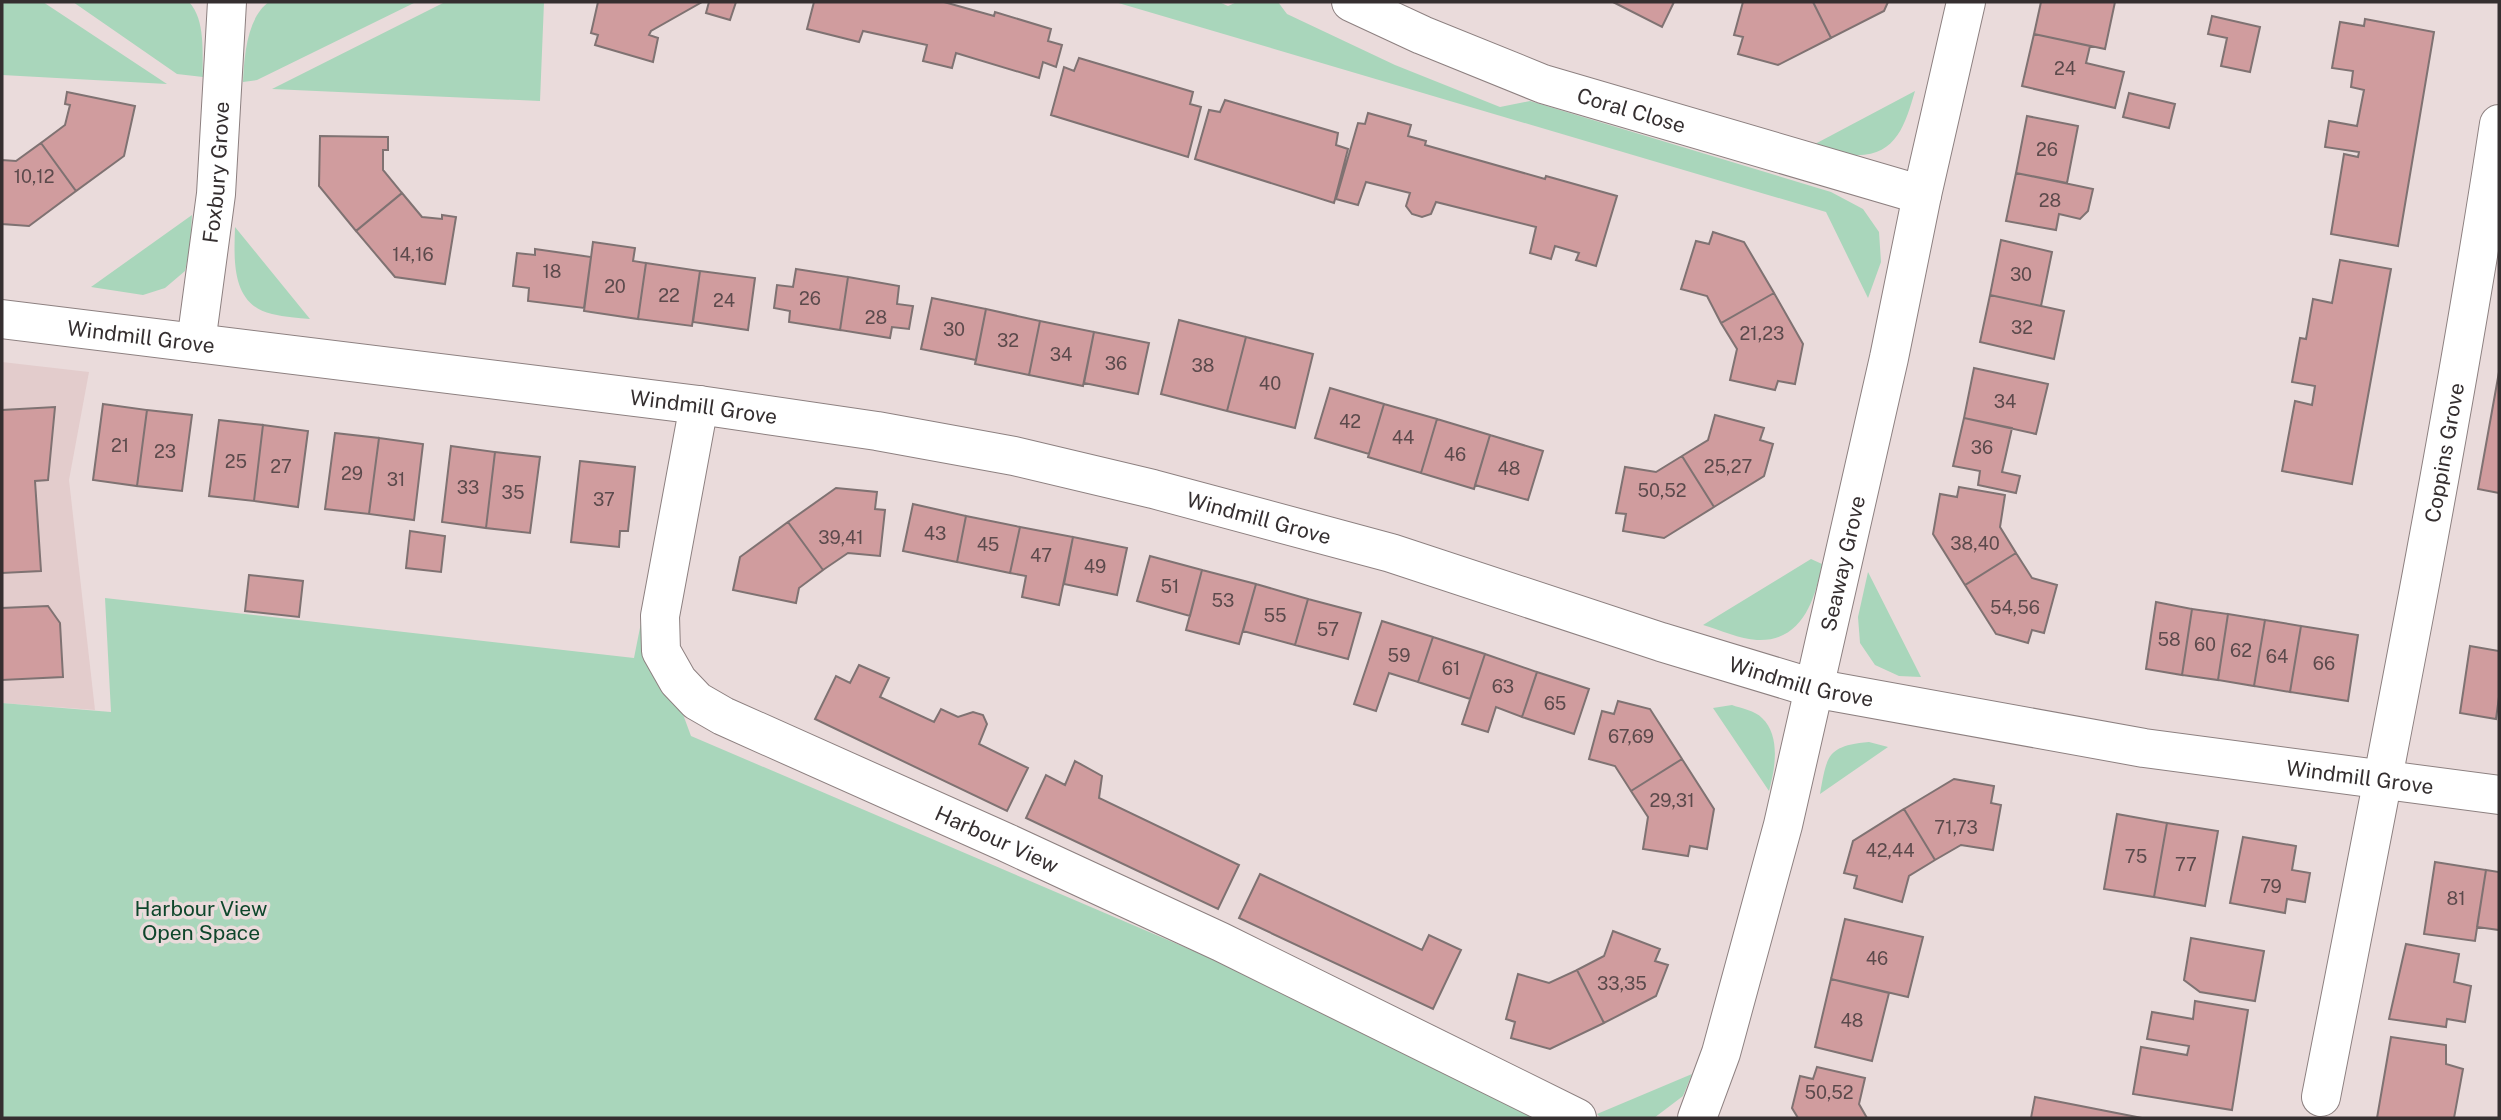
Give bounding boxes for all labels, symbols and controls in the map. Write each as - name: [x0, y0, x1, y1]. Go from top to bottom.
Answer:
- house number: 24: [2054, 58, 2076, 79]
- street label: Coral Close: [1574, 82, 1689, 138]
- street label: Foxbury Grove: [197, 101, 234, 245]
- house number: 26: [2036, 139, 2058, 160]
- house number: 10,12: [14, 166, 54, 187]
- house number: 28: [2039, 190, 2061, 211]
- house number: 14,16: [392, 244, 434, 265]
- house number: 18: [543, 261, 561, 282]
- house number: 30: [2010, 264, 2032, 285]
- house number: 20: [604, 276, 626, 297]
- house number: 22: [658, 285, 680, 306]
- house number: 26: [799, 288, 821, 309]
- house number: 24: [713, 290, 735, 311]
- house number: 28: [865, 307, 887, 328]
- street label: Windmill Grove: [66, 315, 216, 358]
- house number: 32: [2011, 317, 2033, 338]
- house number: 30: [943, 319, 965, 340]
- house number: 21,23: [1740, 323, 1784, 344]
- house number: 32: [997, 330, 1019, 351]
- house number: 34: [1050, 344, 1072, 365]
- house number: 36: [1105, 353, 1127, 374]
- house number: 38: [1192, 355, 1214, 376]
- house number: 40: [1259, 373, 1281, 394]
- street label: Coppins Grove: [2419, 381, 2469, 525]
- street label: Windmill Grove: [628, 384, 779, 429]
- house number: 34: [1994, 391, 2016, 412]
- house number: 42: [1339, 411, 1361, 432]
- house number: 44: [1392, 427, 1414, 448]
- house number: 21: [111, 435, 129, 456]
- house number: 36: [1971, 437, 1993, 458]
- house number: 23: [154, 441, 176, 462]
- house number: 46: [1444, 444, 1466, 465]
- house number: 25: [225, 451, 247, 472]
- house number: 27: [270, 456, 292, 477]
- house number: 25,27: [1704, 456, 1752, 477]
- house number: 48: [1498, 458, 1520, 479]
- house number: 29: [341, 463, 363, 484]
- house number: 31: [387, 469, 405, 490]
- house number: 33: [457, 477, 479, 498]
- house number: 50,52: [1637, 480, 1687, 501]
- house number: 35: [502, 482, 524, 503]
- street label: Windmill Grove: [1184, 486, 1334, 549]
- house number: 37: [593, 489, 615, 510]
- street label: Seaway Grove: [1815, 493, 1870, 633]
- house number: 43: [924, 523, 946, 544]
- house number: 39,41: [818, 527, 864, 548]
- house number: 38,40: [1950, 533, 2000, 554]
- house number: 45: [977, 534, 999, 555]
- house number: 47: [1030, 545, 1052, 566]
- house number: 49: [1084, 556, 1106, 577]
- house number: 51: [1161, 576, 1179, 597]
- house number: 53: [1212, 590, 1234, 611]
- house number: 54,56: [1990, 597, 2040, 618]
- house number: 55: [1263, 605, 1287, 626]
- house number: 57: [1317, 619, 1339, 640]
- house number: 58: [2157, 629, 2181, 650]
- house number: 60: [2194, 634, 2216, 655]
- house number: 62: [2230, 640, 2252, 661]
- house number: 59: [1388, 645, 1410, 666]
- house number: 64: [2266, 646, 2288, 667]
- street label: Windmill Grove: [1726, 651, 1876, 711]
- house number: 66: [2313, 653, 2335, 674]
- house number: 61: [1442, 658, 1460, 679]
- house number: 63: [1492, 676, 1514, 697]
- house number: 65: [1544, 693, 1566, 714]
- house number: 67,69: [1608, 726, 1654, 747]
- street label: Windmill Grove: [2285, 754, 2435, 799]
- house number: 29,31: [1650, 790, 1694, 811]
- street label: Harbour View: [931, 800, 1063, 878]
- house number: 71,73: [1934, 817, 1978, 838]
- house number: 42,44: [1866, 840, 1914, 861]
- house number: 75: [2125, 846, 2147, 867]
- house number: 77: [2175, 854, 2197, 875]
- house number: 79: [2260, 876, 2282, 897]
- house number: 81: [2447, 888, 2465, 909]
- park label: Harbour View Open Space: [135, 896, 267, 945]
- house number: 46: [1866, 948, 1888, 969]
- house number: 33,35: [1597, 973, 1647, 994]
- house number: 48: [1841, 1010, 1863, 1031]
- house number: 50,52: [1804, 1082, 1854, 1103]

